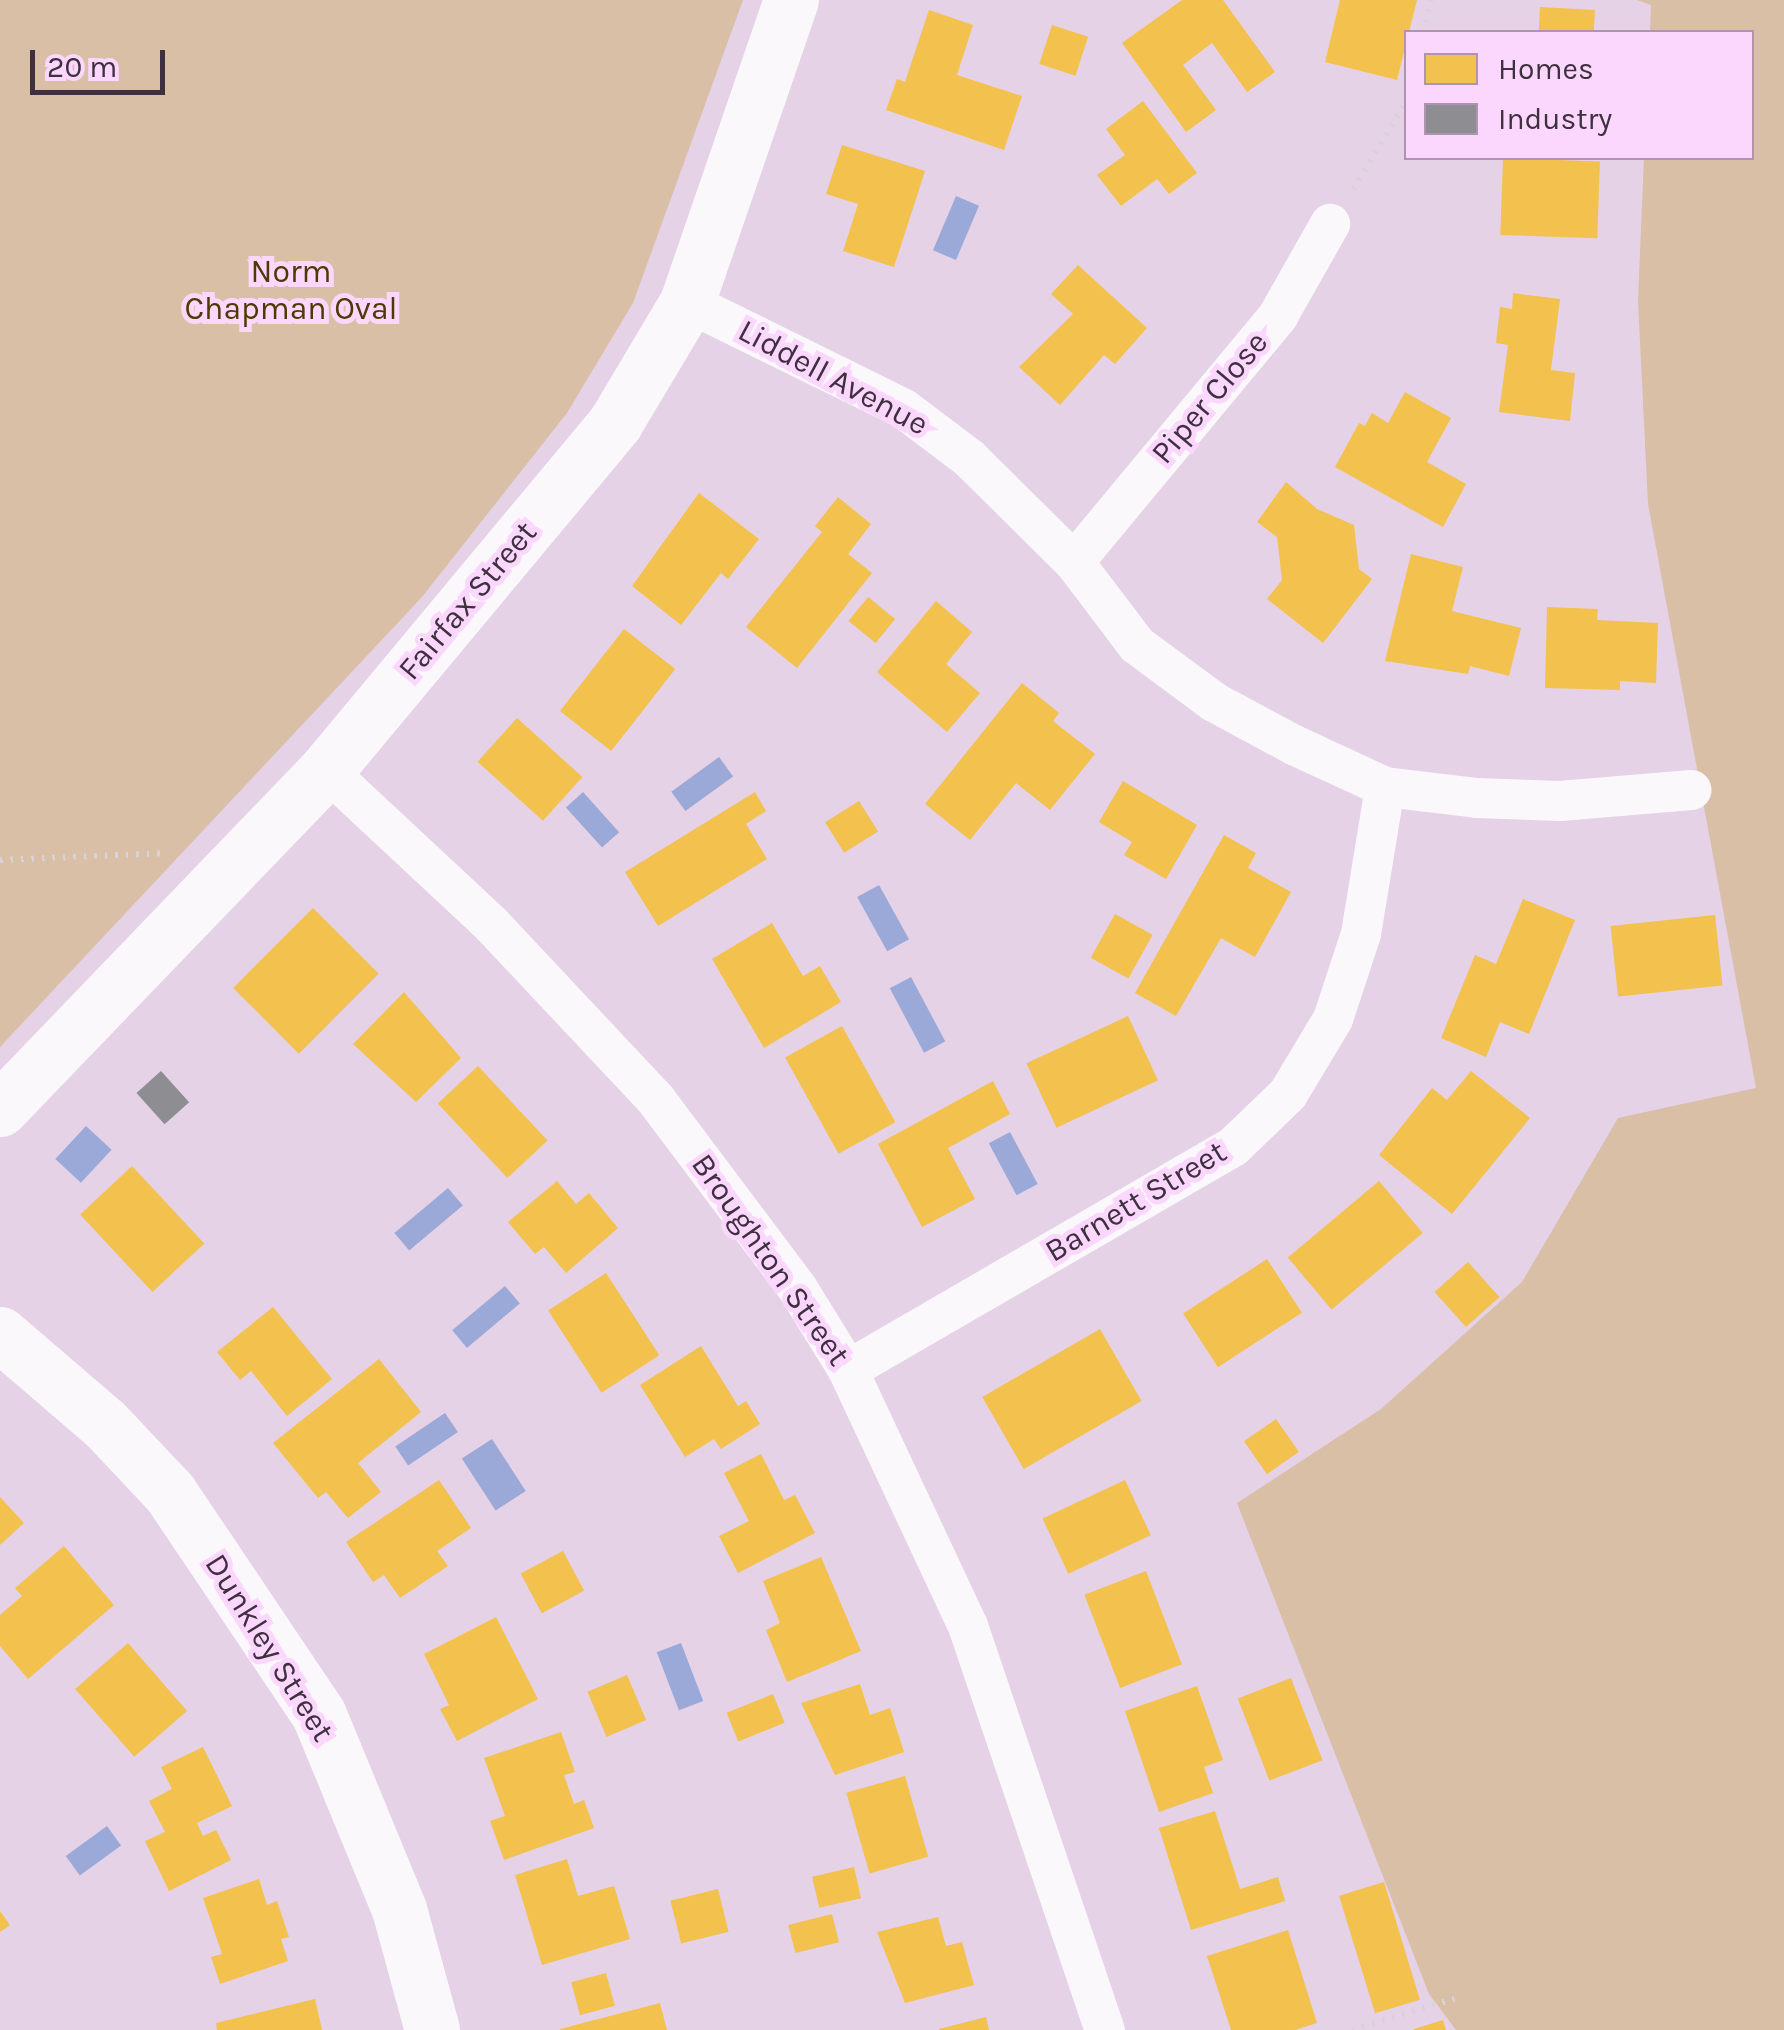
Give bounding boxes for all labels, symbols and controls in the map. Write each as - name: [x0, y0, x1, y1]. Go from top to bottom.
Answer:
- scale bar: [35, 30, 170, 92]
- legend: [1404, 30, 1754, 160]
- text: 20 m: [47, 49, 117, 85]
- text: Homes: [1498, 51, 1594, 87]
- text: Industry: [1498, 101, 1612, 137]
- park label: Norm Chapman Oval: [184, 254, 398, 329]
- street label: Liddell Avenue: [731, 312, 935, 444]
- street label: Piper Close: [1144, 324, 1276, 472]
- street label: Fairfax Street: [391, 514, 545, 688]
- street label: Barnett Street: [1039, 1133, 1233, 1271]
- street label: Broughton Street: [683, 1147, 857, 1373]
- street label: Dunkley Street: [196, 1547, 342, 1749]

